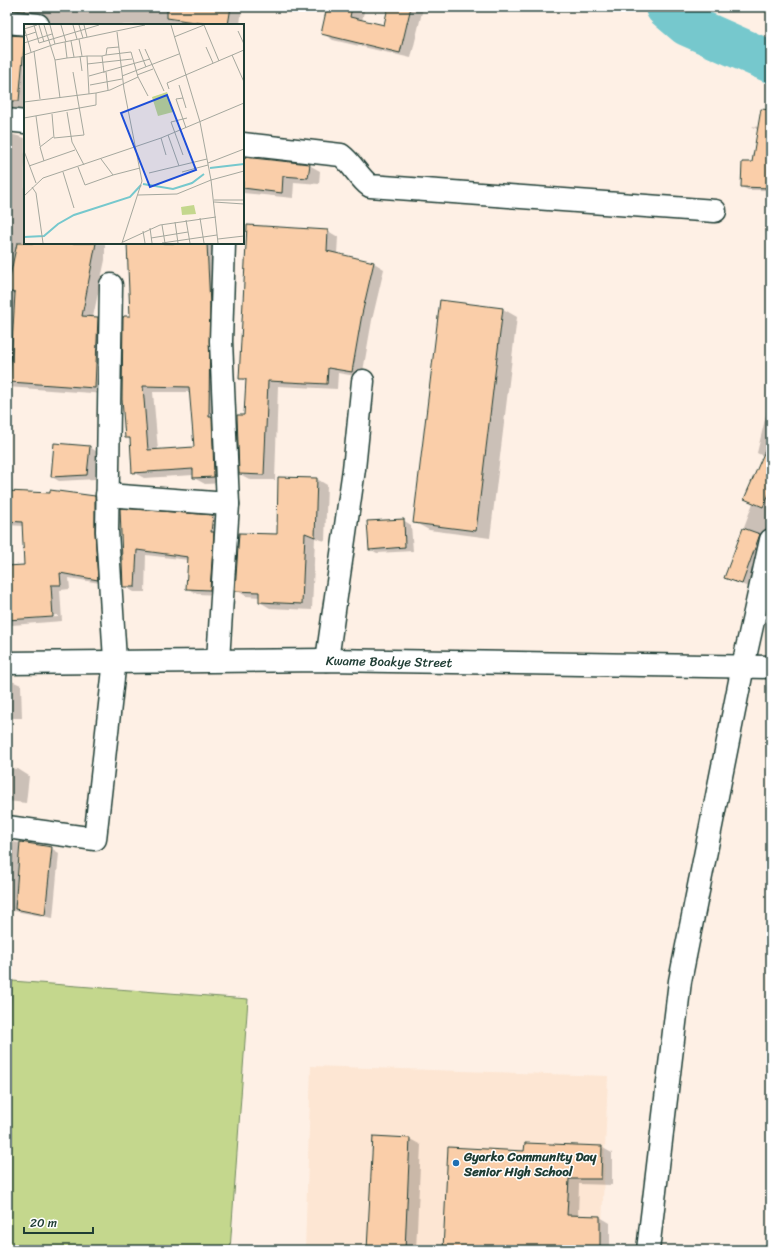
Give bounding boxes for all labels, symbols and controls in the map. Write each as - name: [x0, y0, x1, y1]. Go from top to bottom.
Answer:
- inset map: [24, 24, 244, 244]
- street label: Kwame Boakye Street: [326, 649, 453, 674]
- place label: Gyarko Community Day Senior High School: [463, 1145, 597, 1183]
- marker: Gyarko Community Day Senior High School: [451, 1158, 461, 1168]
- scale bar: [24, 1209, 93, 1235]
- text: 20 m: [30, 1212, 57, 1234]

